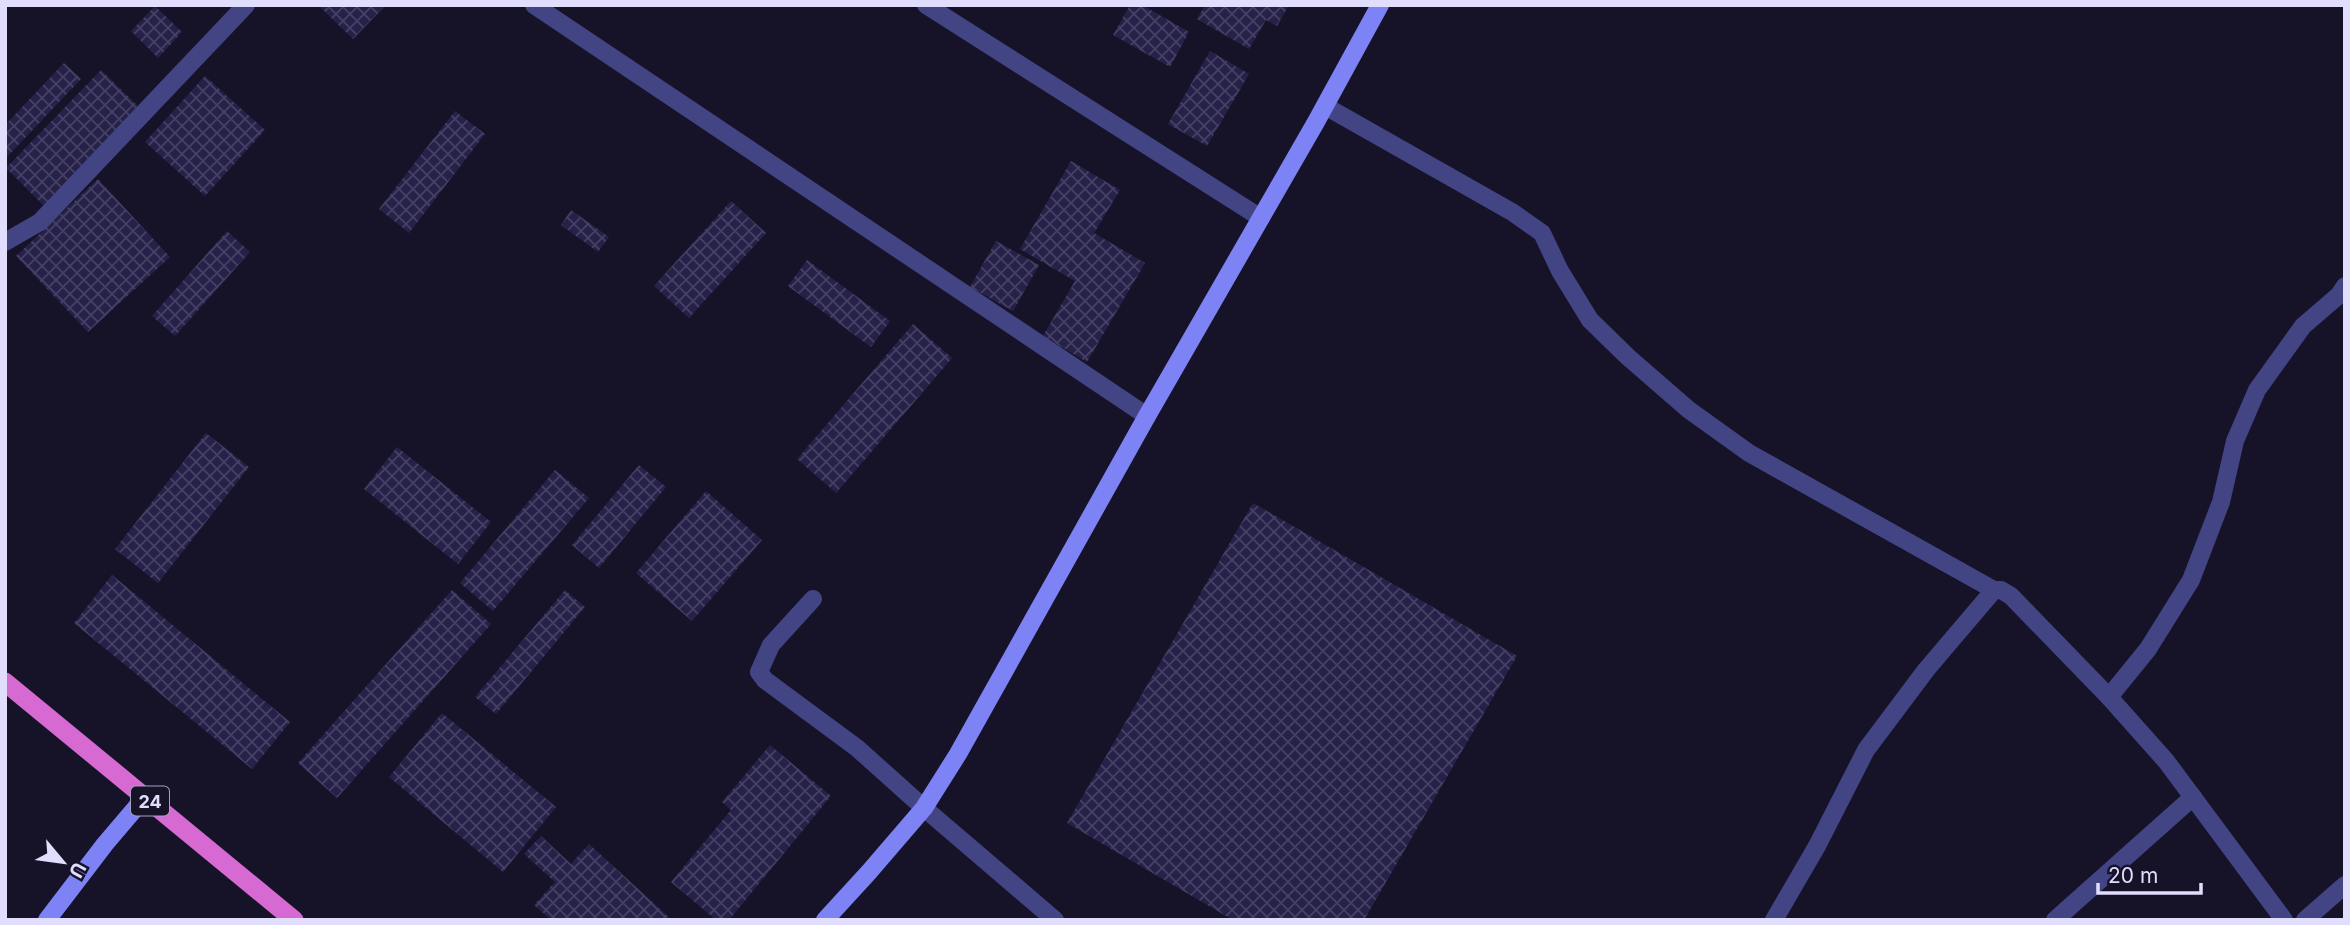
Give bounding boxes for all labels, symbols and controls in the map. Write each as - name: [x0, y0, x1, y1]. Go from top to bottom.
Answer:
- road number: 24: [131, 786, 169, 816]
- north arrow: [28, 827, 98, 897]
- scale bar: [2098, 852, 2201, 896]
- text: U: [64, 858, 91, 882]
- text: 20 m: [2108, 863, 2158, 888]

